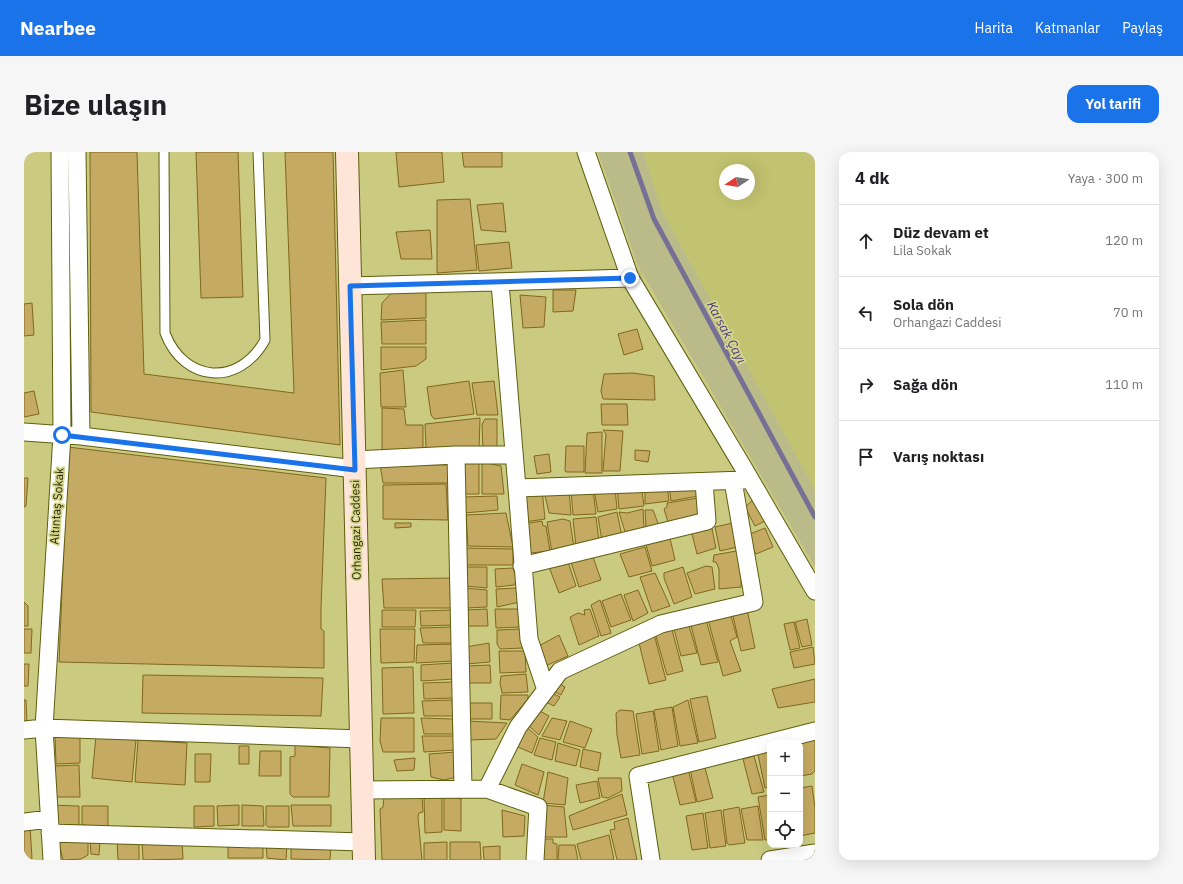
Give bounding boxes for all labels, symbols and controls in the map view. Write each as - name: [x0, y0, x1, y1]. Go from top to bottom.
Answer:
- text: Nearbee: [20, 16, 96, 40]
- text: Harita: [975, 19, 1013, 37]
- text: Katmanlar: [1035, 19, 1100, 37]
- text: Paylaş: [1122, 19, 1163, 37]
- button: Yol tarifi: [1067, 85, 1159, 123]
- text: Bize ulaşın: [24, 86, 167, 123]
- north arrow: [719, 164, 755, 200]
- text: 4 dk: [855, 167, 889, 189]
- text: Yaya · 300 m: [1068, 170, 1143, 187]
- text: Düz devam et: [893, 223, 989, 242]
- icon: ahead: [855, 230, 877, 252]
- text: 120 m: [1105, 232, 1143, 249]
- text: Lila Sokak: [893, 242, 952, 259]
- route end: [621, 269, 639, 287]
- text: Sola dön: [893, 295, 954, 314]
- water label: Karsak Çayı: [703, 298, 750, 366]
- icon: left: [855, 302, 877, 324]
- text: 70 m: [1113, 304, 1143, 321]
- text: Orhangazi Caddesi: [893, 314, 1002, 331]
- icon: right: [855, 374, 877, 396]
- text: Sağa dön: [893, 375, 958, 394]
- text: 110 m: [1105, 376, 1143, 393]
- route start: [53, 426, 71, 444]
- icon: arrive: [855, 446, 877, 468]
- text: Varış noktası: [893, 447, 984, 466]
- street label: Altıntaş Sokak: [46, 466, 67, 545]
- street label: Orhangazi Caddesi: [347, 480, 364, 580]
- map controls: [767, 740, 803, 848]
- button: +: [767, 740, 803, 776]
- button: −: [767, 776, 803, 812]
- button: locate: [767, 812, 803, 848]

